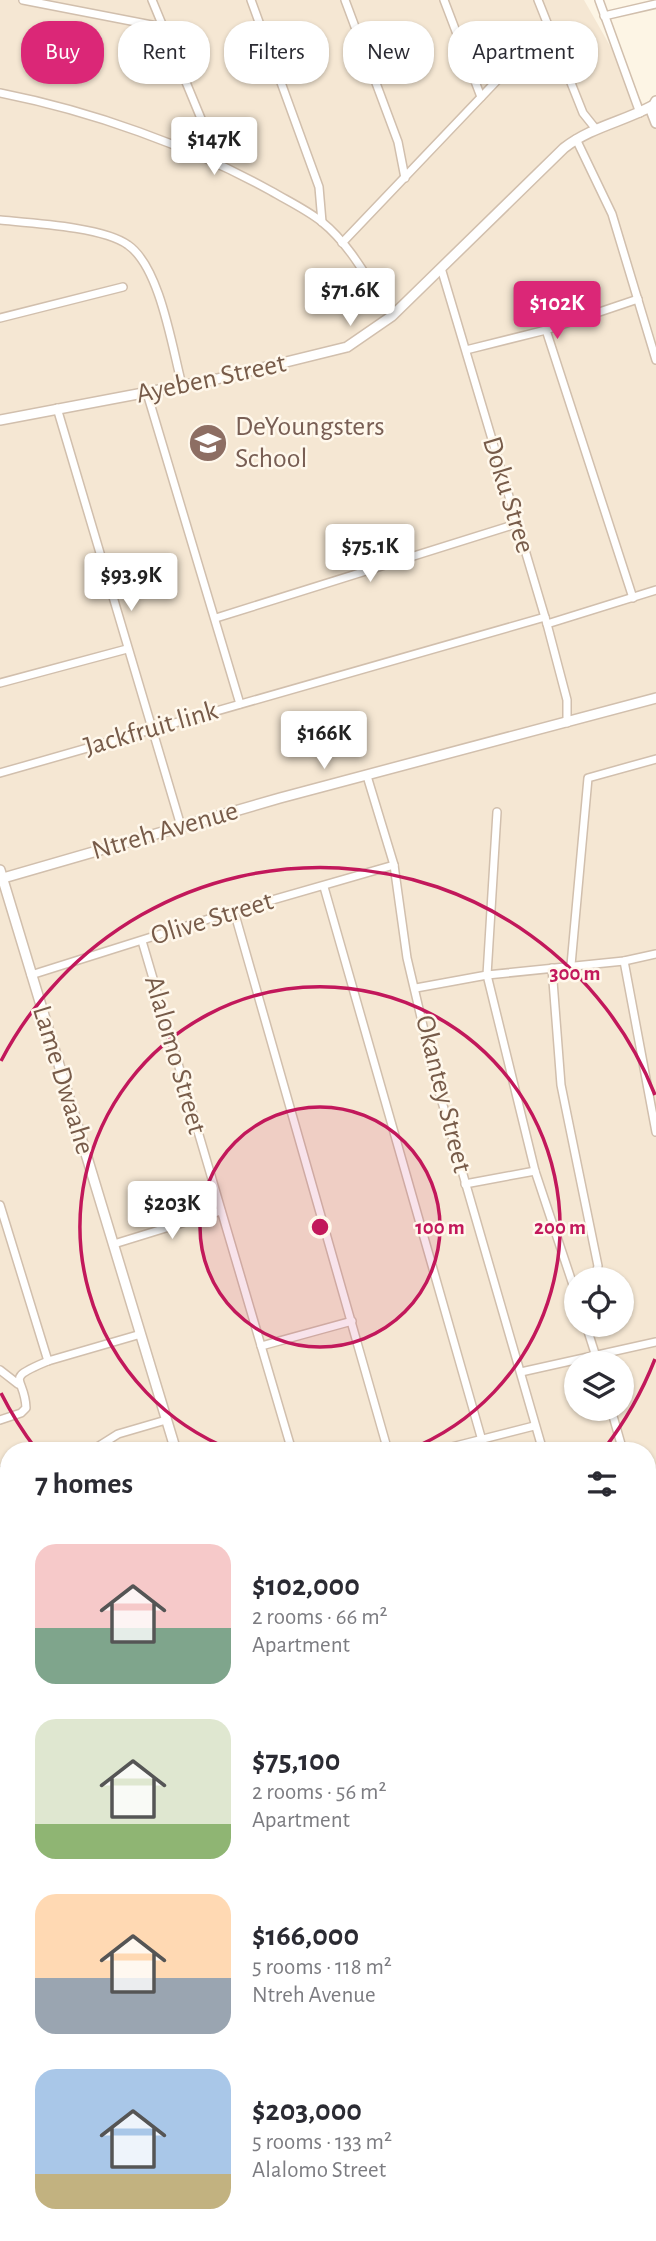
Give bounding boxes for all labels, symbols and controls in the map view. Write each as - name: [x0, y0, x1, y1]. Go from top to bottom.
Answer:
- chip: Buy: [21, 21, 104, 84]
- chip: Rent: [118, 21, 210, 84]
- chip: Filters: [224, 21, 329, 84]
- chip: New: [343, 21, 434, 84]
- chip: Apartment: [448, 21, 598, 84]
- pin: $147K: [165, 118, 263, 177]
- text: $147K: [187, 128, 241, 151]
- pin: $71.6K: [293, 268, 407, 328]
- text: $71.6K: [321, 279, 379, 302]
- pin: $102K: [508, 282, 606, 341]
- text: $102K: [530, 292, 584, 315]
- street label: Ayeben Street: [134, 349, 289, 409]
- place label: DeYoungsters School: [235, 413, 385, 473]
- school or university icon: DeYoungsters School: [187, 422, 229, 464]
- street label: Doku Stree: [477, 433, 539, 557]
- pin: $75.1K: [313, 524, 427, 584]
- text: $75.1K: [341, 535, 399, 558]
- pin: $93.9K: [74, 554, 188, 613]
- text: $93.9K: [100, 564, 162, 587]
- street label: Jackfruit link: [81, 697, 221, 761]
- pin: $166K: [275, 712, 373, 771]
- text: $166K: [297, 722, 351, 745]
- street label: Ntreh Avenue: [89, 797, 241, 865]
- street label: Olive Street: [147, 887, 277, 951]
- text: 300 m: [549, 963, 601, 984]
- street label: Alalomo Street: [139, 973, 211, 1137]
- street label: Lame Dwaahe: [27, 1002, 99, 1158]
- street label: Okantey Street: [410, 1012, 476, 1176]
- pin: $203K: [123, 1182, 221, 1241]
- text: $203K: [144, 1192, 200, 1215]
- centre of rings: [308, 1215, 332, 1239]
- text: 100 m: [415, 1217, 465, 1238]
- text: 200 m: [534, 1217, 586, 1238]
- map controls: [564, 1267, 634, 1421]
- button: locate: [564, 1267, 634, 1337]
- button: layers: [564, 1351, 634, 1421]
- icon: filters: [583, 1465, 621, 1503]
- text: 7 homes: [35, 1469, 133, 1499]
- text: $102,000: [252, 1571, 360, 1601]
- icon: home: [91, 1572, 175, 1656]
- text: 2 rooms · 66 m²: [252, 1606, 388, 1629]
- text: Apartment: [252, 1634, 350, 1657]
- text: $75,100: [252, 1746, 340, 1776]
- icon: home: [91, 1747, 175, 1831]
- text: 2 rooms · 56 m²: [252, 1781, 386, 1804]
- text: Apartment: [252, 1809, 350, 1832]
- text: $166,000: [252, 1921, 359, 1951]
- icon: home: [91, 1922, 175, 2006]
- text: 5 rooms · 118 m²: [252, 1956, 392, 1979]
- text: Ntreh Avenue: [252, 1984, 376, 2007]
- text: $203,000: [252, 2096, 362, 2126]
- icon: home: [91, 2097, 175, 2181]
- text: 5 rooms · 133 m²: [252, 2131, 392, 2154]
- text: Alalomo Street: [252, 2159, 386, 2182]

